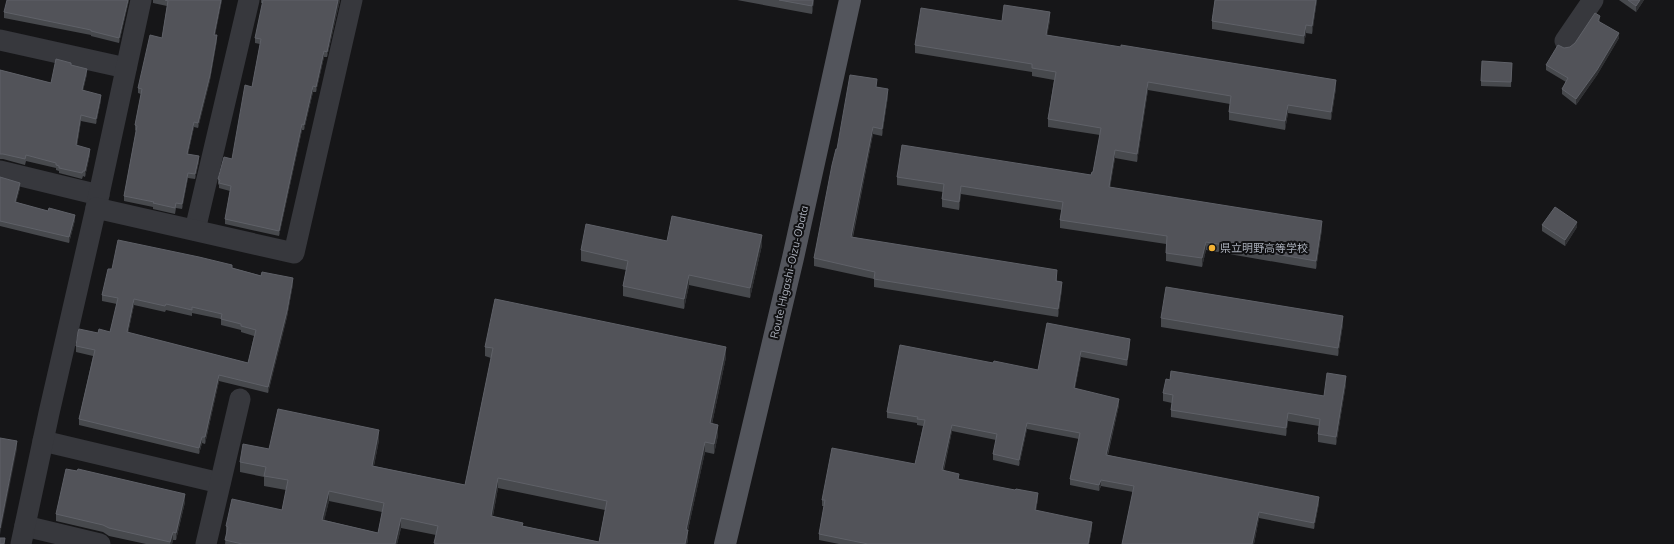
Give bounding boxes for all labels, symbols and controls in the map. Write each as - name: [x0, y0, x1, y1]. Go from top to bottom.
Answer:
- street label: Route Higashi-Oizu-Obata: [767, 204, 811, 340]
- place label: 県立明野高等学校: [1220, 241, 1308, 255]
- marker: 県立明野高等学校: [1207, 243, 1217, 253]

